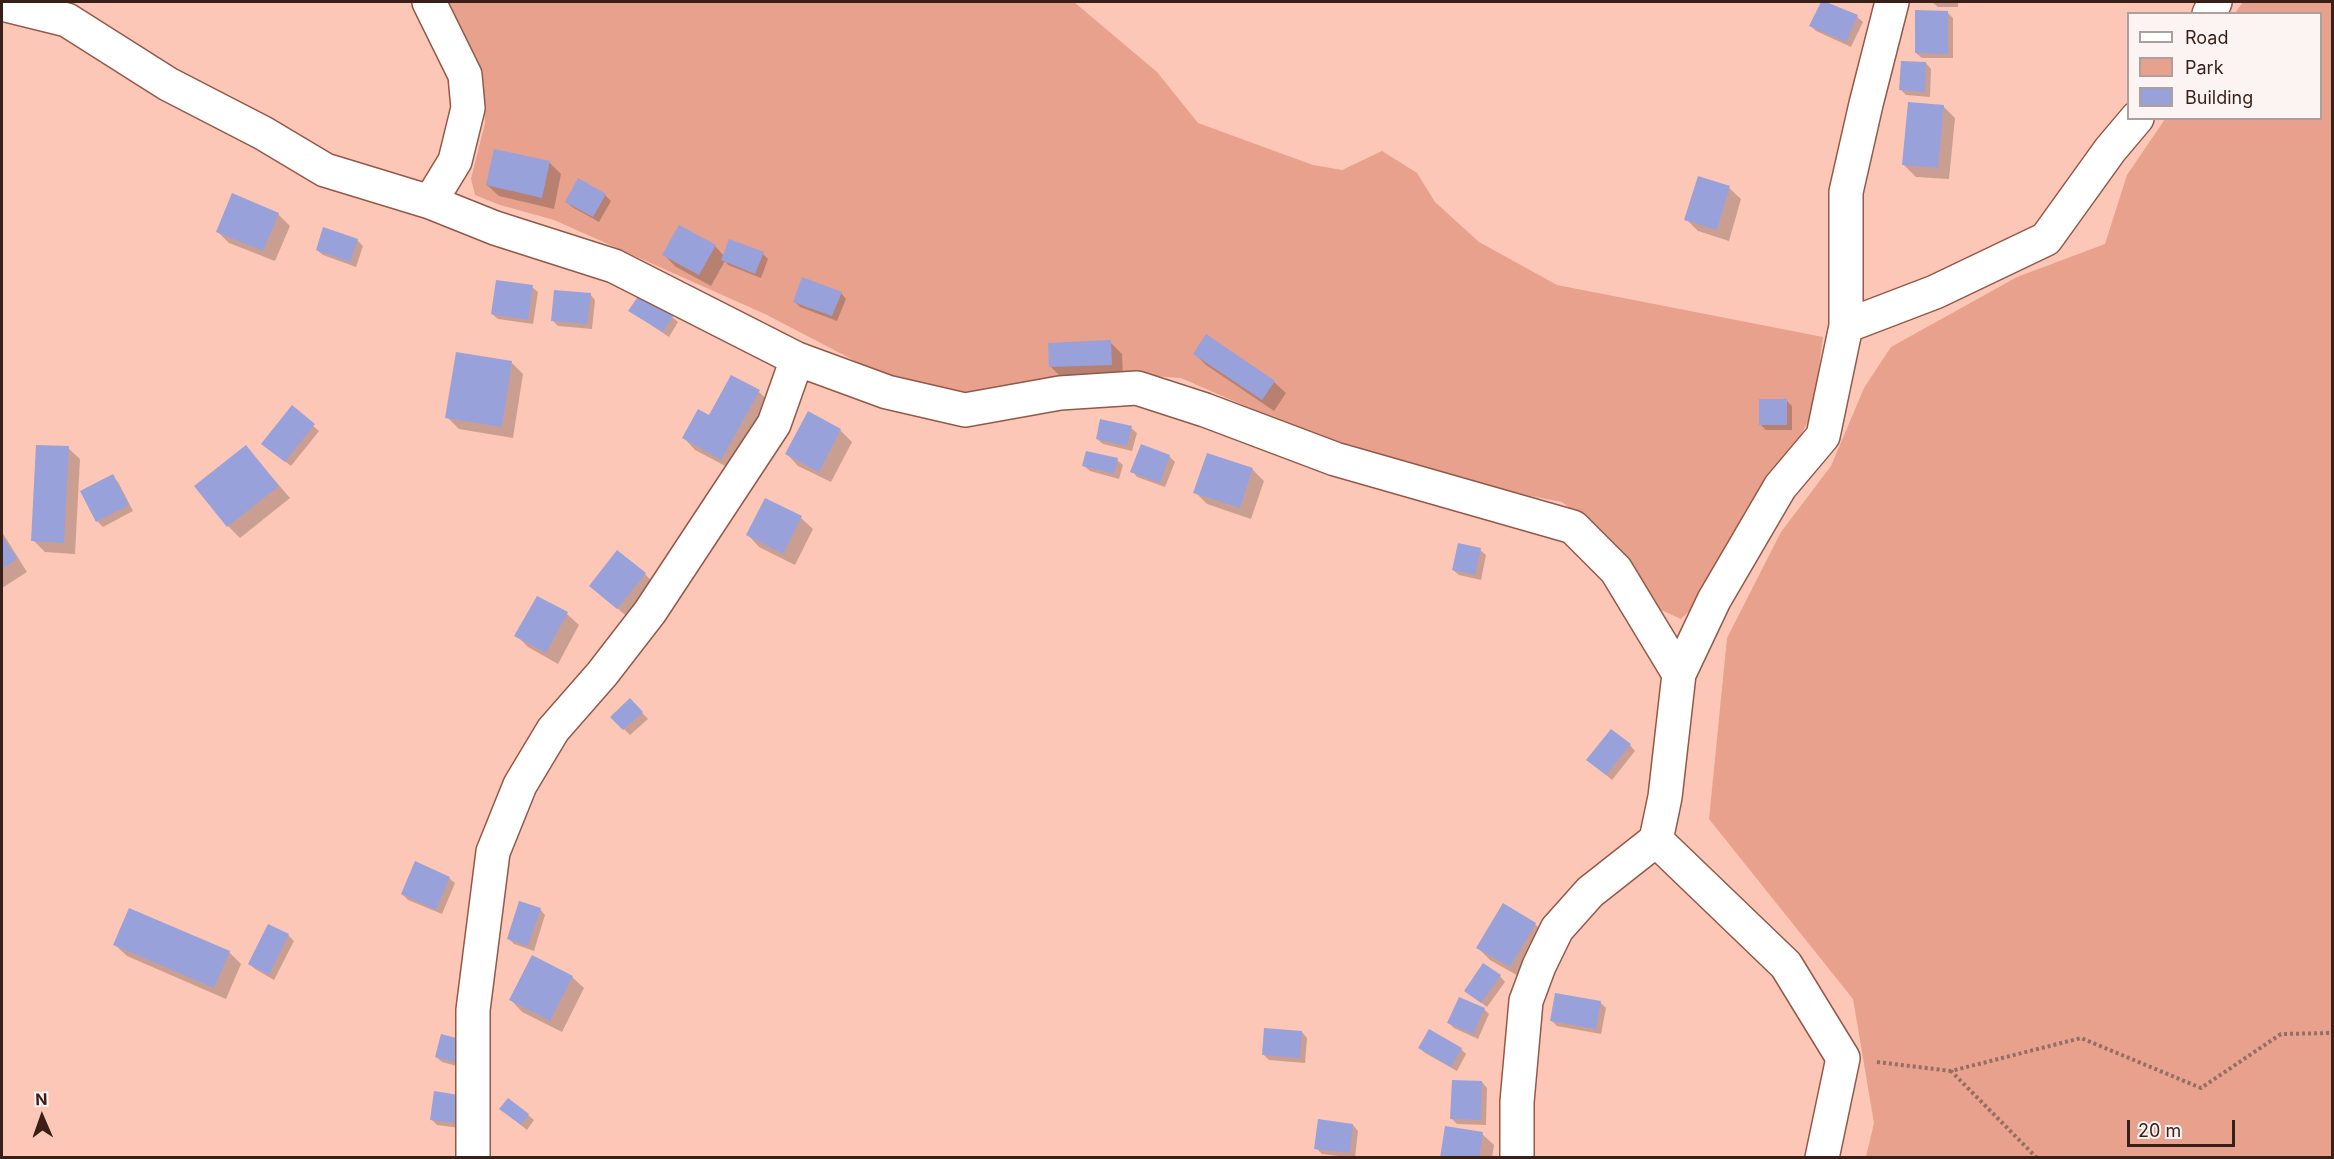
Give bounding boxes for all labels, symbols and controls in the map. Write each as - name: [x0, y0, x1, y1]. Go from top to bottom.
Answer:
- legend: [2127, 12, 2322, 120]
- text: Road: [2185, 27, 2228, 48]
- text: Park: [2185, 57, 2224, 78]
- text: Building: [2185, 87, 2253, 108]
- north arrow: [12, 1087, 72, 1147]
- text: N: [35, 1089, 48, 1109]
- scale bar: [2130, 1108, 2238, 1146]
- text: 20 m: [2138, 1120, 2181, 1141]

